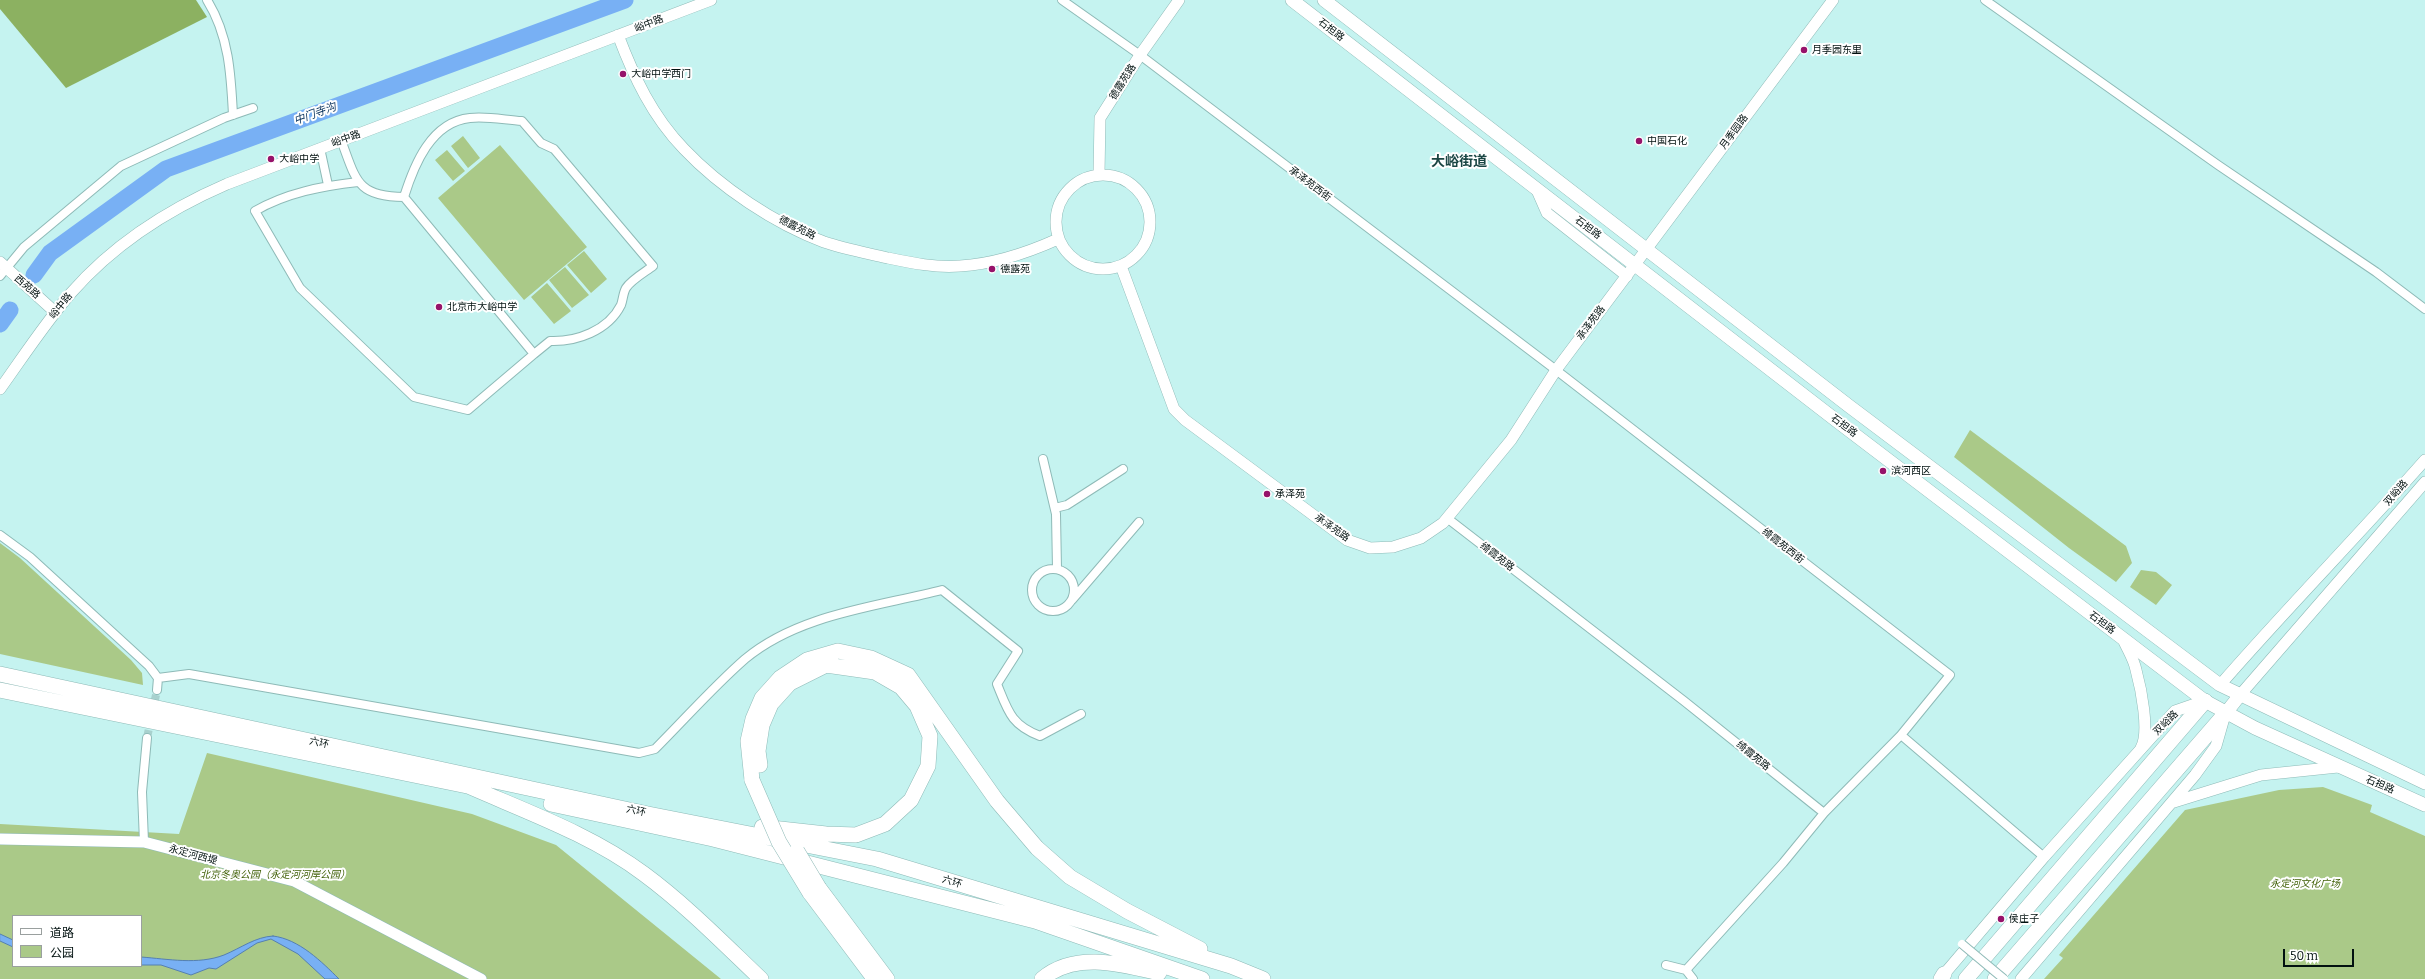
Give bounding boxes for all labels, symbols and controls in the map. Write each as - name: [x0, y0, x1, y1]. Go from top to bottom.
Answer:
- street label: 峪中路: [633, 13, 665, 35]
- street label: 石担路: [1315, 16, 1347, 44]
- place label: 月季园东里: [1812, 44, 1862, 56]
- marker: 月季园东里: [1799, 45, 1809, 55]
- street label: 德露苑路: [1107, 62, 1139, 102]
- place label: 大峪中学西门: [631, 68, 691, 80]
- marker: 大峪中学西门: [618, 69, 628, 79]
- water label: 中门寺沟: [292, 100, 338, 128]
- street label: 月季园路: [1717, 112, 1751, 152]
- street label: 峪中路: [330, 128, 362, 150]
- place label: 中国石化: [1647, 135, 1687, 147]
- marker: 中国石化: [1634, 136, 1644, 146]
- place label: 大峪中学: [279, 153, 319, 165]
- marker: 大峪中学: [266, 154, 276, 164]
- district label: 大峪街道: [1431, 154, 1487, 170]
- street label: 承泽苑西街: [1286, 164, 1334, 204]
- street label: 德露苑路: [776, 214, 818, 242]
- street label: 石担路: [1572, 214, 1604, 242]
- place label: 德露苑: [1000, 263, 1030, 275]
- marker: 德露苑: [987, 264, 997, 274]
- street label: 西苑路: [12, 273, 42, 301]
- street label: 峪中路: [47, 291, 75, 321]
- place label: 北京市大峪中学: [447, 301, 517, 313]
- marker: 北京市大峪中学: [434, 302, 444, 312]
- street label: 承泽苑路: [1574, 303, 1608, 343]
- street label: 石担路: [1828, 412, 1860, 440]
- place label: 滨河西区: [1891, 465, 1931, 477]
- marker: 滨河西区: [1878, 466, 1888, 476]
- street label: 双峪路: [2382, 478, 2410, 508]
- place label: 承泽苑: [1275, 488, 1305, 500]
- marker: 承泽苑: [1262, 489, 1272, 499]
- street label: 承泽苑路: [1312, 512, 1352, 544]
- street label: 绮霞苑西街: [1760, 526, 1806, 566]
- street label: 绮霞苑路: [1478, 540, 1516, 574]
- street label: 石担路: [2086, 609, 2118, 637]
- street label: 双峪路: [2151, 708, 2181, 738]
- street label: 六环: [308, 735, 330, 751]
- street label: 绮霞苑路: [1734, 739, 1772, 773]
- street label: 石担路: [2364, 774, 2396, 796]
- street label: 六环: [625, 803, 647, 819]
- street label: 永定河西堤: [167, 843, 219, 867]
- park label: 北京冬奥公园（永定河河岸公园）: [200, 869, 350, 881]
- street label: 六环: [941, 873, 963, 891]
- park label: 永定河文化广场: [2270, 878, 2340, 890]
- place label: 侯庄子: [2009, 913, 2039, 925]
- marker: 侯庄子: [1996, 914, 2006, 924]
- legend: [12, 915, 142, 967]
- text: 道路: [50, 926, 74, 940]
- scale bar: [2285, 941, 2356, 967]
- text: 公园: [50, 946, 74, 960]
- text: 50 m: [2290, 949, 2318, 963]

